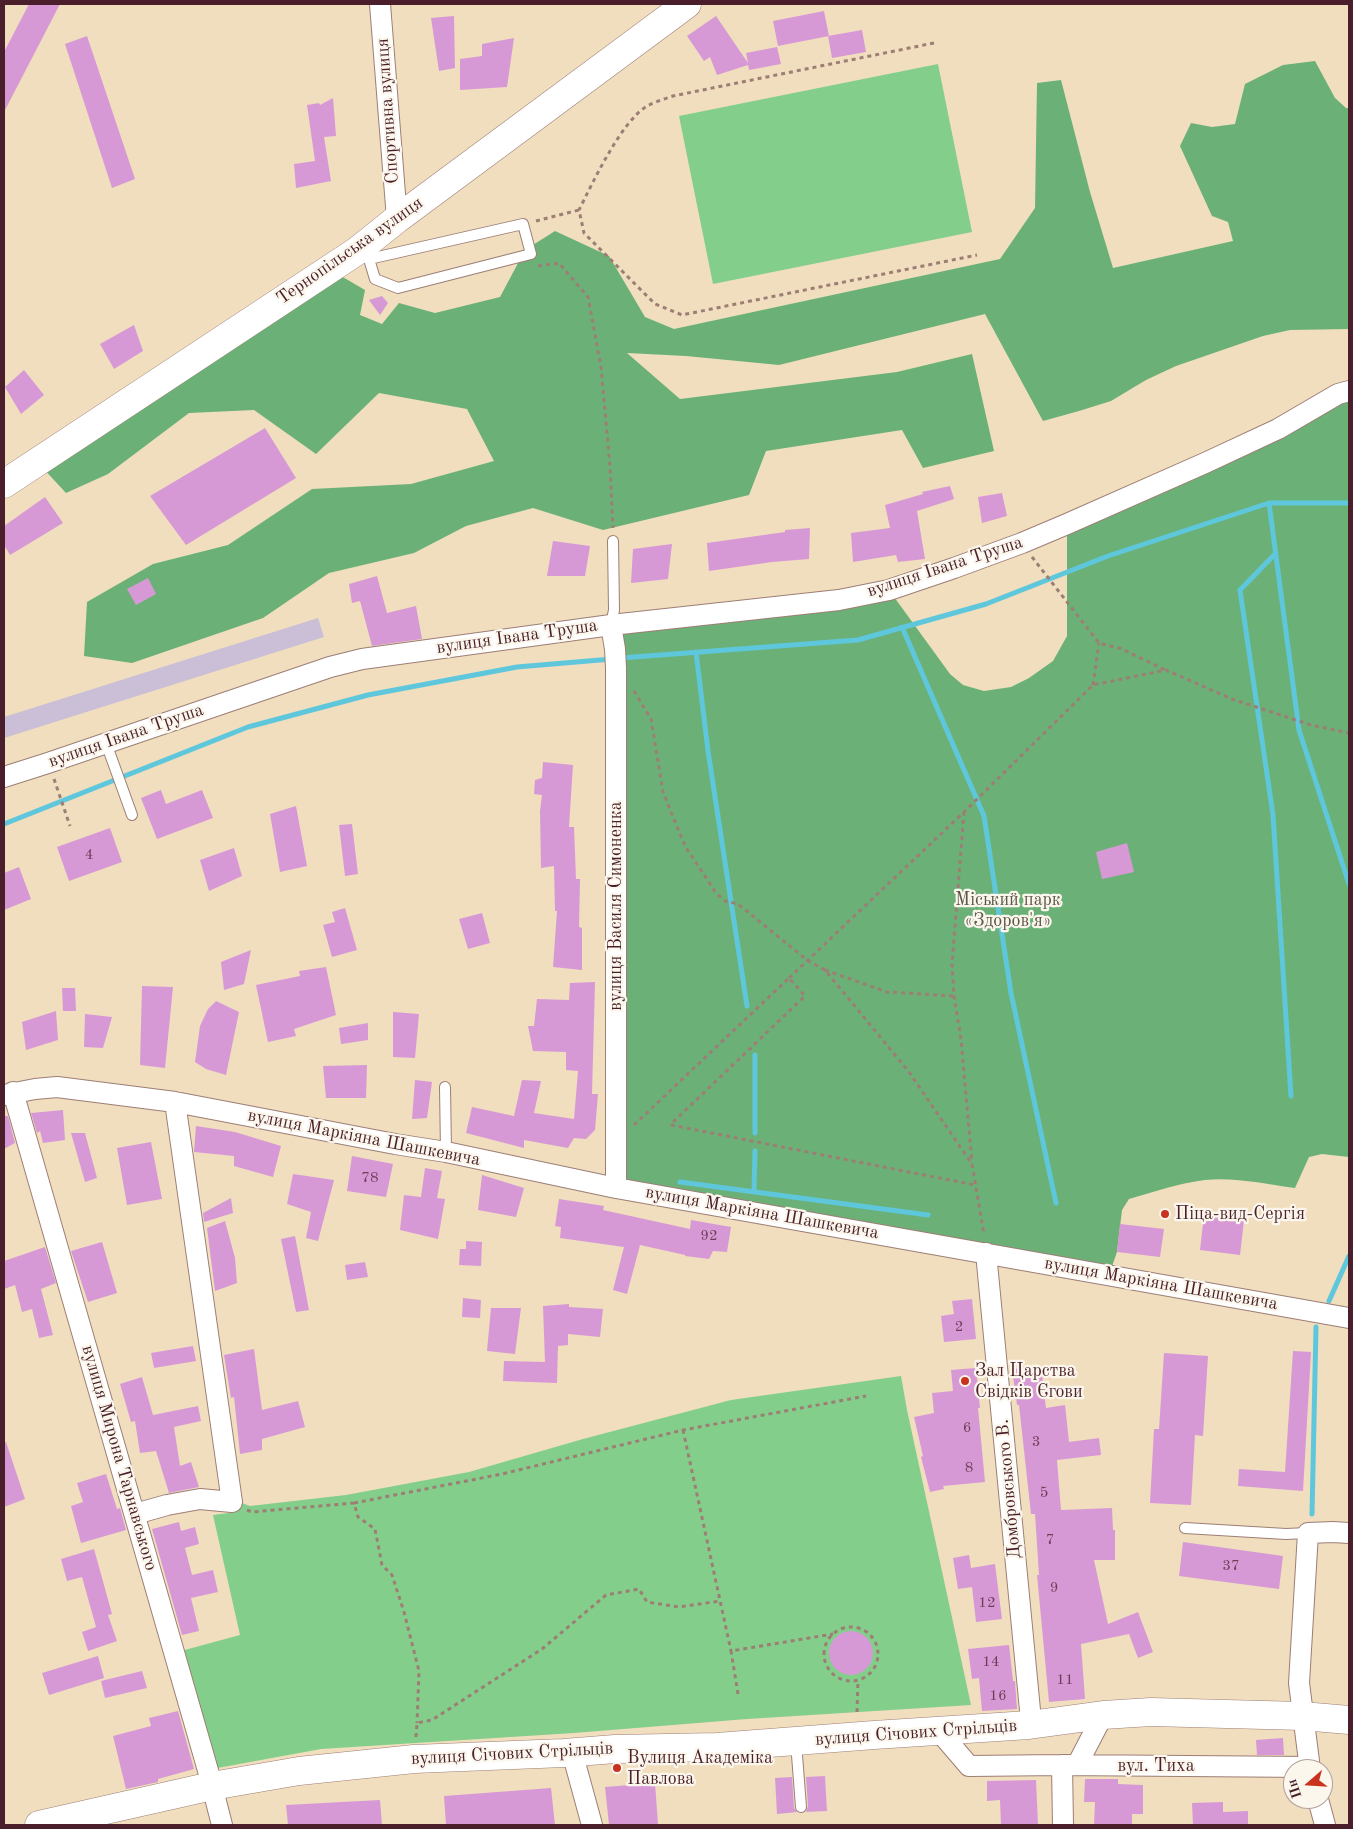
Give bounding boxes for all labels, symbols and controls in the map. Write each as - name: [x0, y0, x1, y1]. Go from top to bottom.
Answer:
- street label: Спортивна вулиця: [372, 37, 404, 185]
- street label: Тернопільська вулиця: [273, 192, 427, 310]
- street label: вулиця Івана Труша: [864, 532, 1026, 602]
- street label: вулиця Івана Труша: [435, 615, 599, 659]
- street label: вулиця Івана Труша: [46, 699, 206, 773]
- street label: вулиця Василя Симоненка: [605, 801, 627, 1011]
- house number: 4: [85, 846, 93, 864]
- park label: Міський парк «Здоров'я»: [955, 889, 1061, 932]
- street label: вулиця Маркіяна Шашкевича: [246, 1105, 482, 1171]
- house number: 78: [361, 1169, 379, 1187]
- street label: вулиця Маркіяна Шашкевича: [644, 1182, 880, 1244]
- place label: Піца-вид-Сергія: [1175, 1203, 1305, 1225]
- marker: Піца-вид-Сергія: [1159, 1208, 1171, 1220]
- house number: 92: [700, 1227, 718, 1245]
- street label: вулиця Маркіяна Шашкевича: [1043, 1253, 1279, 1315]
- house number: 2: [955, 1318, 963, 1336]
- street label: вулиця Мирона Тарнавського: [76, 1343, 162, 1573]
- place label: Зал Царства Свідків Єгови: [975, 1360, 1083, 1402]
- marker: Зал Царства Свідків Єгови: [959, 1375, 971, 1387]
- street label: Домбровського В.: [992, 1418, 1026, 1560]
- house number: 6: [963, 1419, 971, 1437]
- house number: 3: [1032, 1433, 1040, 1451]
- house number: 8: [965, 1459, 973, 1477]
- house number: 5: [1040, 1484, 1048, 1502]
- house number: 7: [1046, 1531, 1054, 1549]
- house number: 37: [1222, 1557, 1240, 1575]
- house number: 9: [1050, 1579, 1058, 1597]
- house number: 12: [978, 1594, 996, 1612]
- house number: 14: [982, 1653, 1000, 1671]
- house number: 11: [1056, 1671, 1074, 1689]
- house number: 16: [989, 1687, 1007, 1705]
- street label: вулиця Січових Стрільців: [814, 1715, 1018, 1751]
- street label: вулиця Січових Стрільців: [410, 1738, 614, 1770]
- place label: Вулиця Академіка Павлова: [627, 1747, 773, 1790]
- street label: вул. Тиха: [1117, 1755, 1195, 1777]
- north arrow: [1283, 1759, 1333, 1809]
- marker: Вулиця Академіка Павлова: [611, 1762, 623, 1774]
- text: Пн: [1285, 1777, 1305, 1800]

